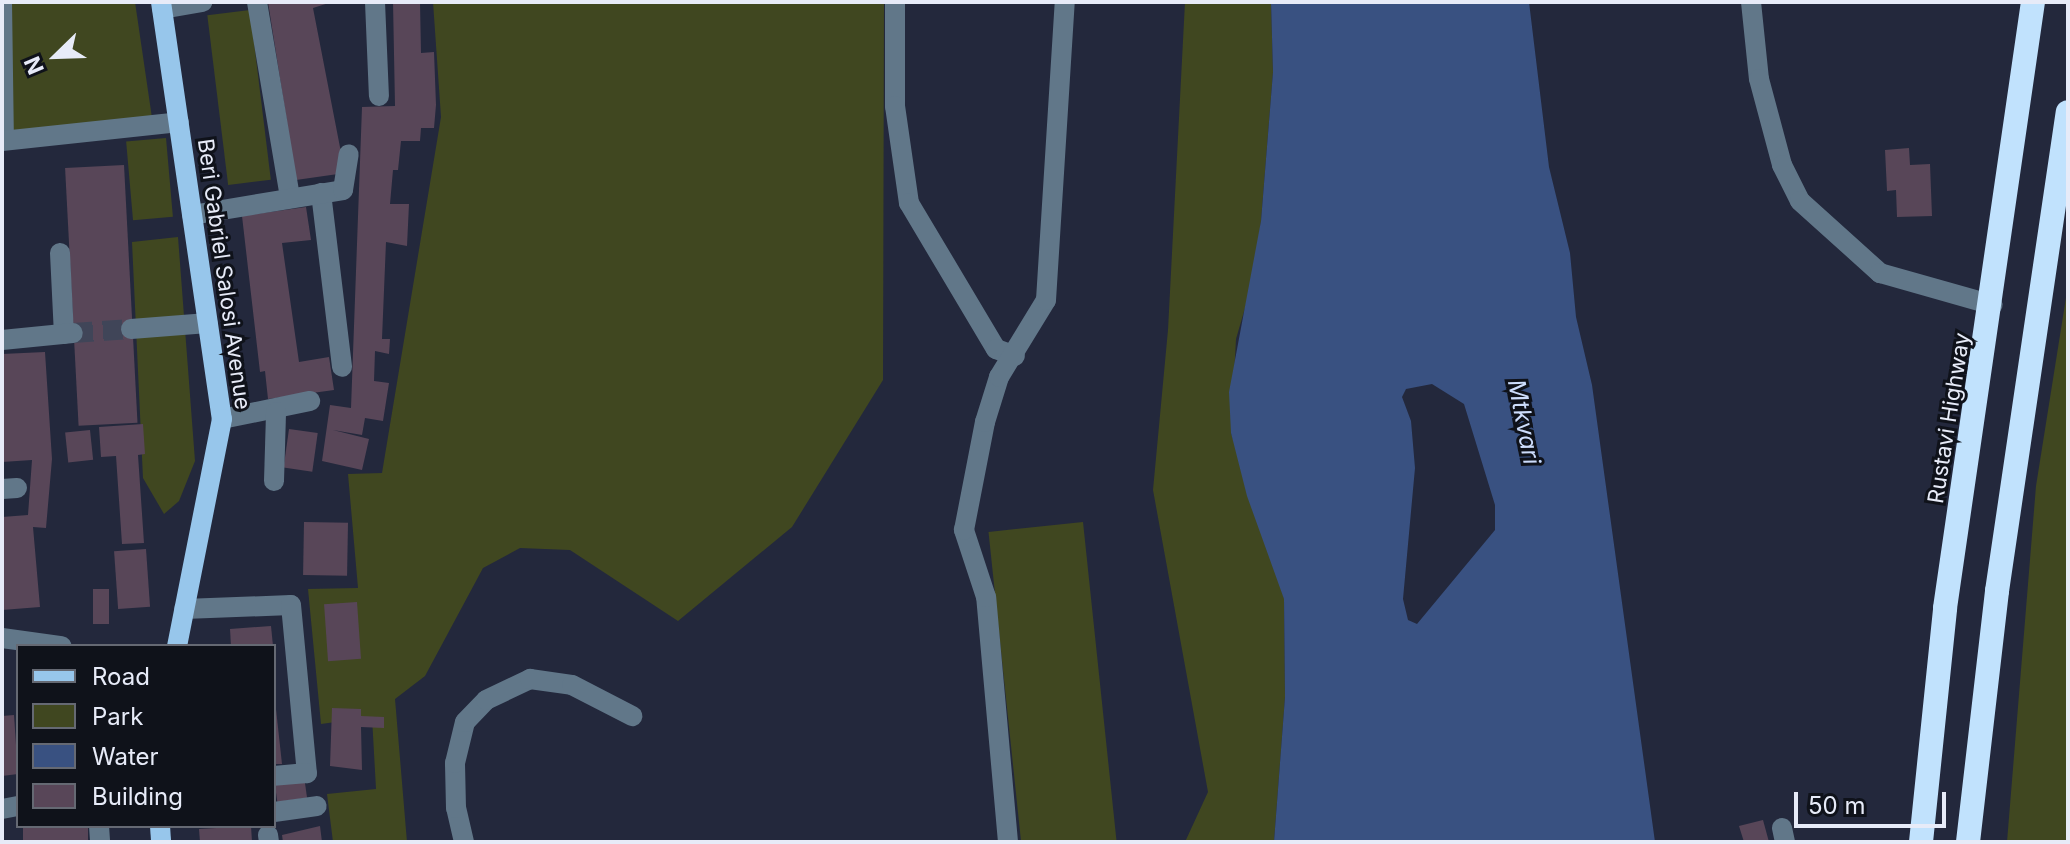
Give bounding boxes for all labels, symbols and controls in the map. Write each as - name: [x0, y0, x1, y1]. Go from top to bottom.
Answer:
- north arrow: [16, 16, 96, 96]
- text: N: [19, 53, 49, 78]
- street label: Beri Gabriel Salosi Avenue: [192, 137, 256, 411]
- street label: Rustavi Highway: [1922, 331, 1976, 505]
- water label: Mtkvari: [1502, 377, 1546, 467]
- legend: [16, 644, 276, 828]
- text: Road: [92, 662, 150, 691]
- text: Park: [92, 702, 143, 731]
- text: Water: [92, 742, 159, 771]
- scale bar: [1798, 776, 1950, 826]
- text: Building: [92, 782, 183, 811]
- text: 50 m: [1808, 791, 1866, 820]

